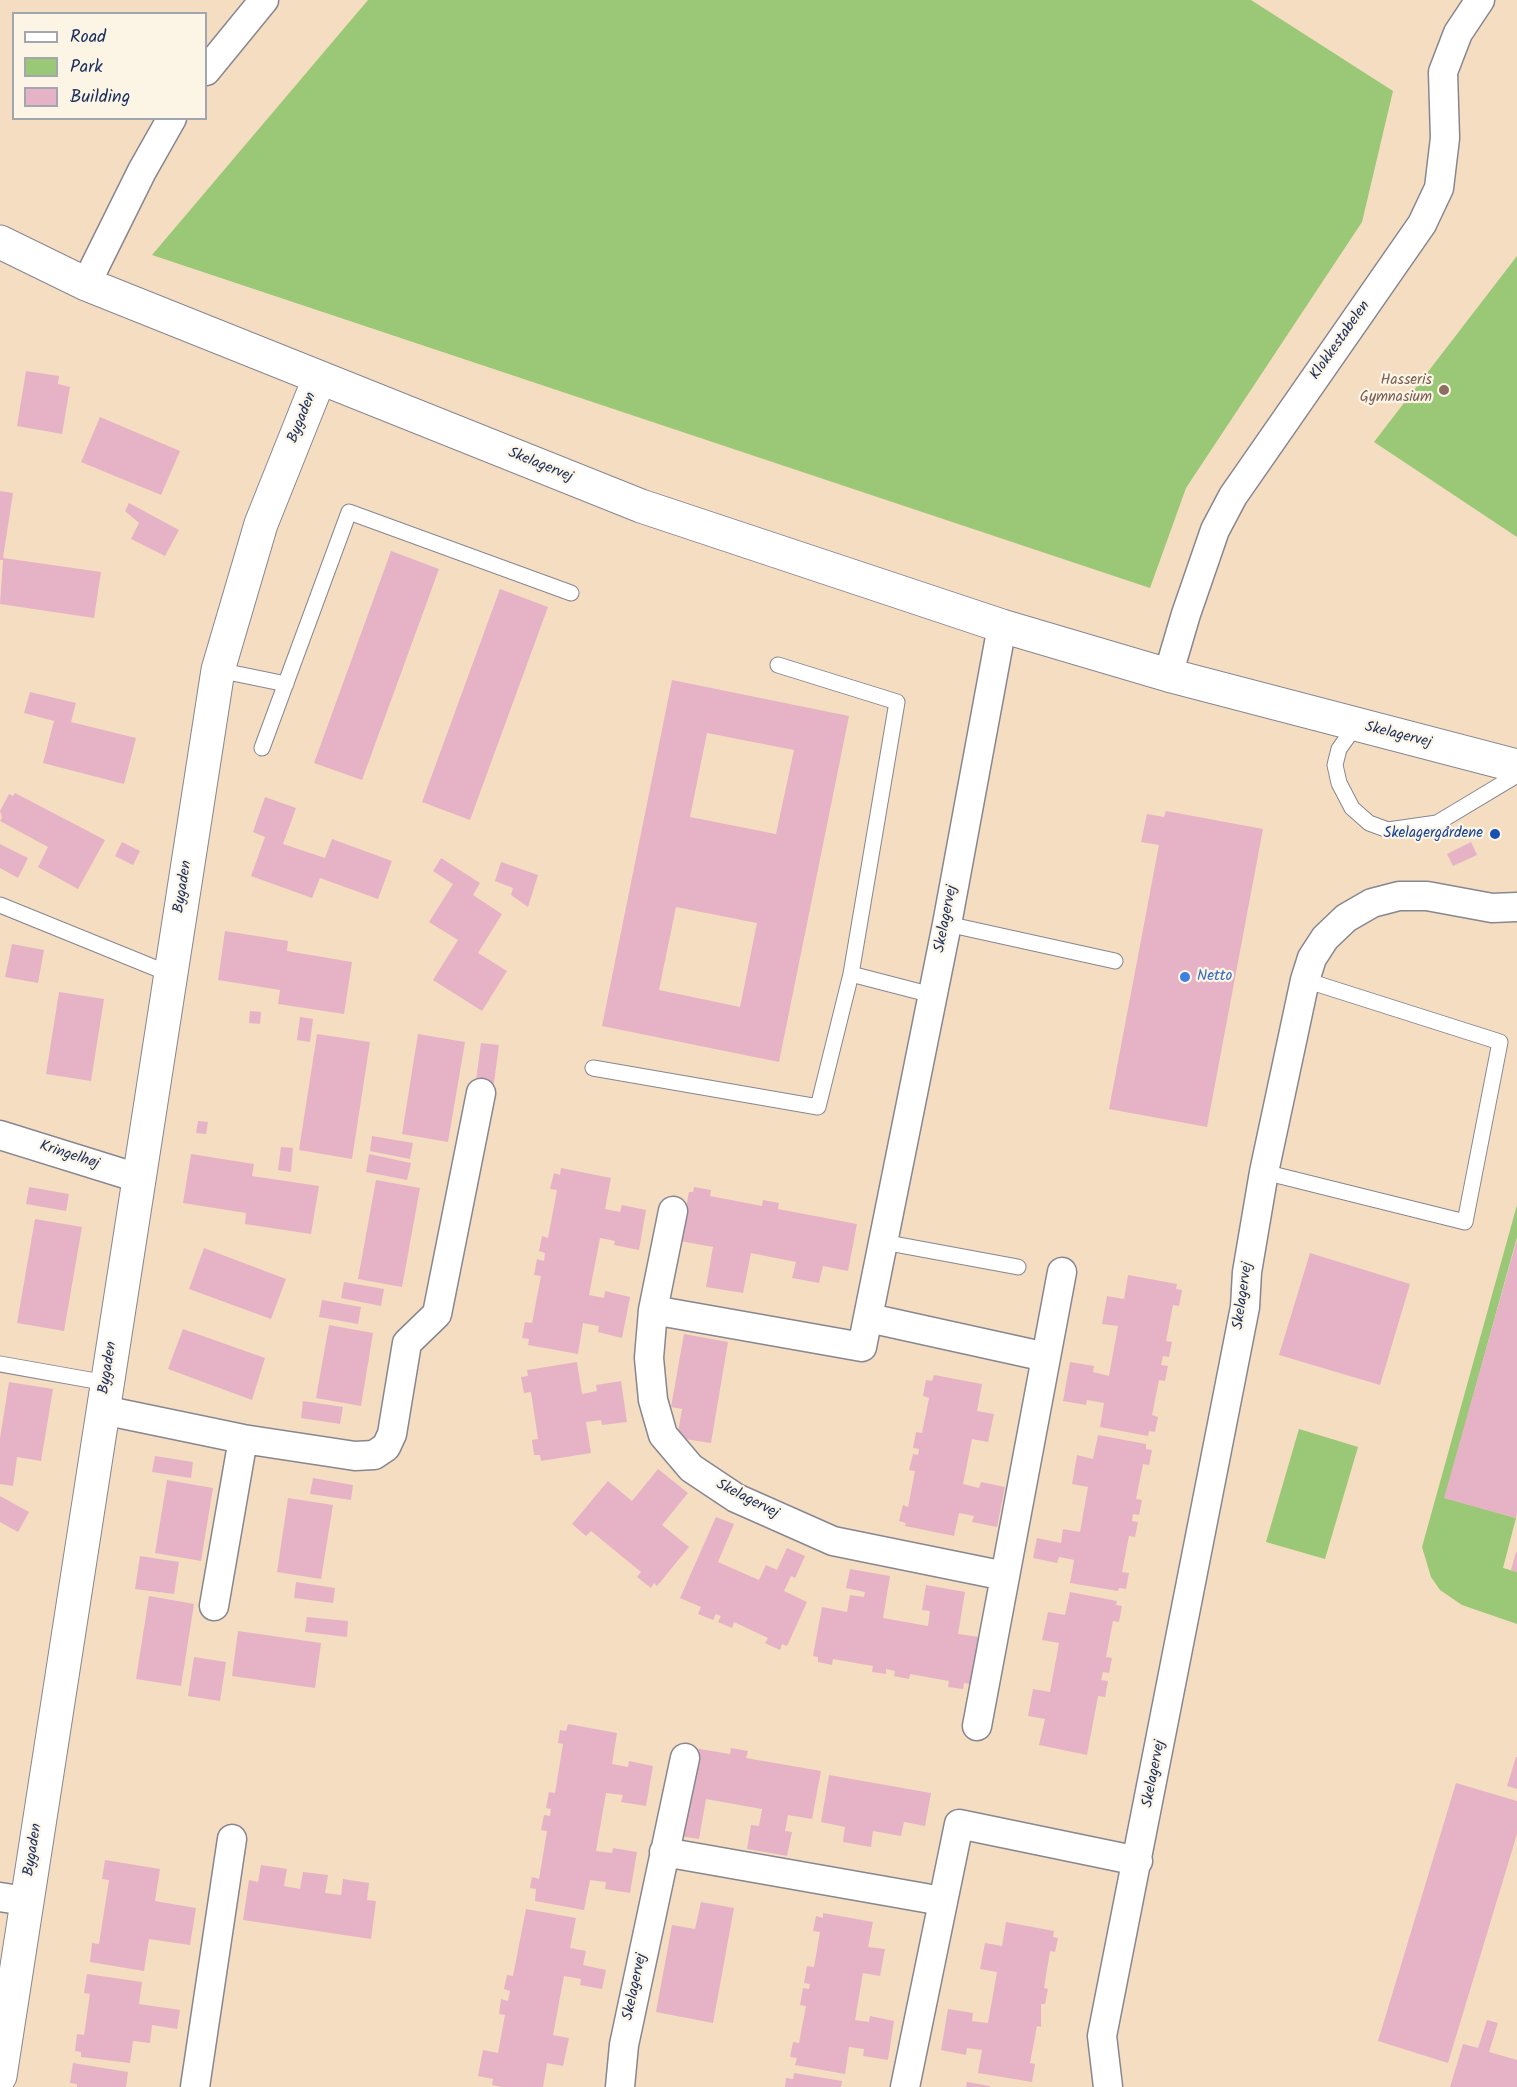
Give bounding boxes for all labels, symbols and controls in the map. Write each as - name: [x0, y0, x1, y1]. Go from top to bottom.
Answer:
- legend: [12, 12, 207, 120]
- text: Road: [70, 23, 106, 52]
- text: Park: [70, 53, 103, 82]
- text: Building: [70, 83, 130, 112]
- street label: Klokkestabelen: [1307, 298, 1375, 384]
- place label: Hasseris Gymnasium: [1360, 372, 1432, 407]
- marker: Hasseris Gymnasium: [1437, 383, 1451, 397]
- street label: Bygaden: [285, 390, 321, 446]
- street label: Skelagervej: [505, 445, 575, 487]
- street label: Skelagervej: [1363, 719, 1433, 753]
- place label: Skelagergårdene: [1384, 825, 1483, 843]
- marker: Skelagergårdene: [1488, 827, 1502, 841]
- street label: Bygaden: [171, 859, 197, 915]
- street label: Skelagervej: [932, 884, 962, 954]
- place label: Netto: [1197, 968, 1232, 986]
- marker: Netto: [1178, 970, 1192, 984]
- street label: Kringelhøj: [37, 1138, 101, 1174]
- street label: Skelagervej: [1230, 1261, 1258, 1331]
- street label: Bygaden: [96, 1340, 122, 1396]
- street label: Skelagervej: [713, 1477, 781, 1523]
- street label: Skelagervej: [1140, 1739, 1170, 1809]
- street label: Bygaden: [21, 1822, 47, 1878]
- street label: Skelagervej: [620, 1952, 652, 2022]

